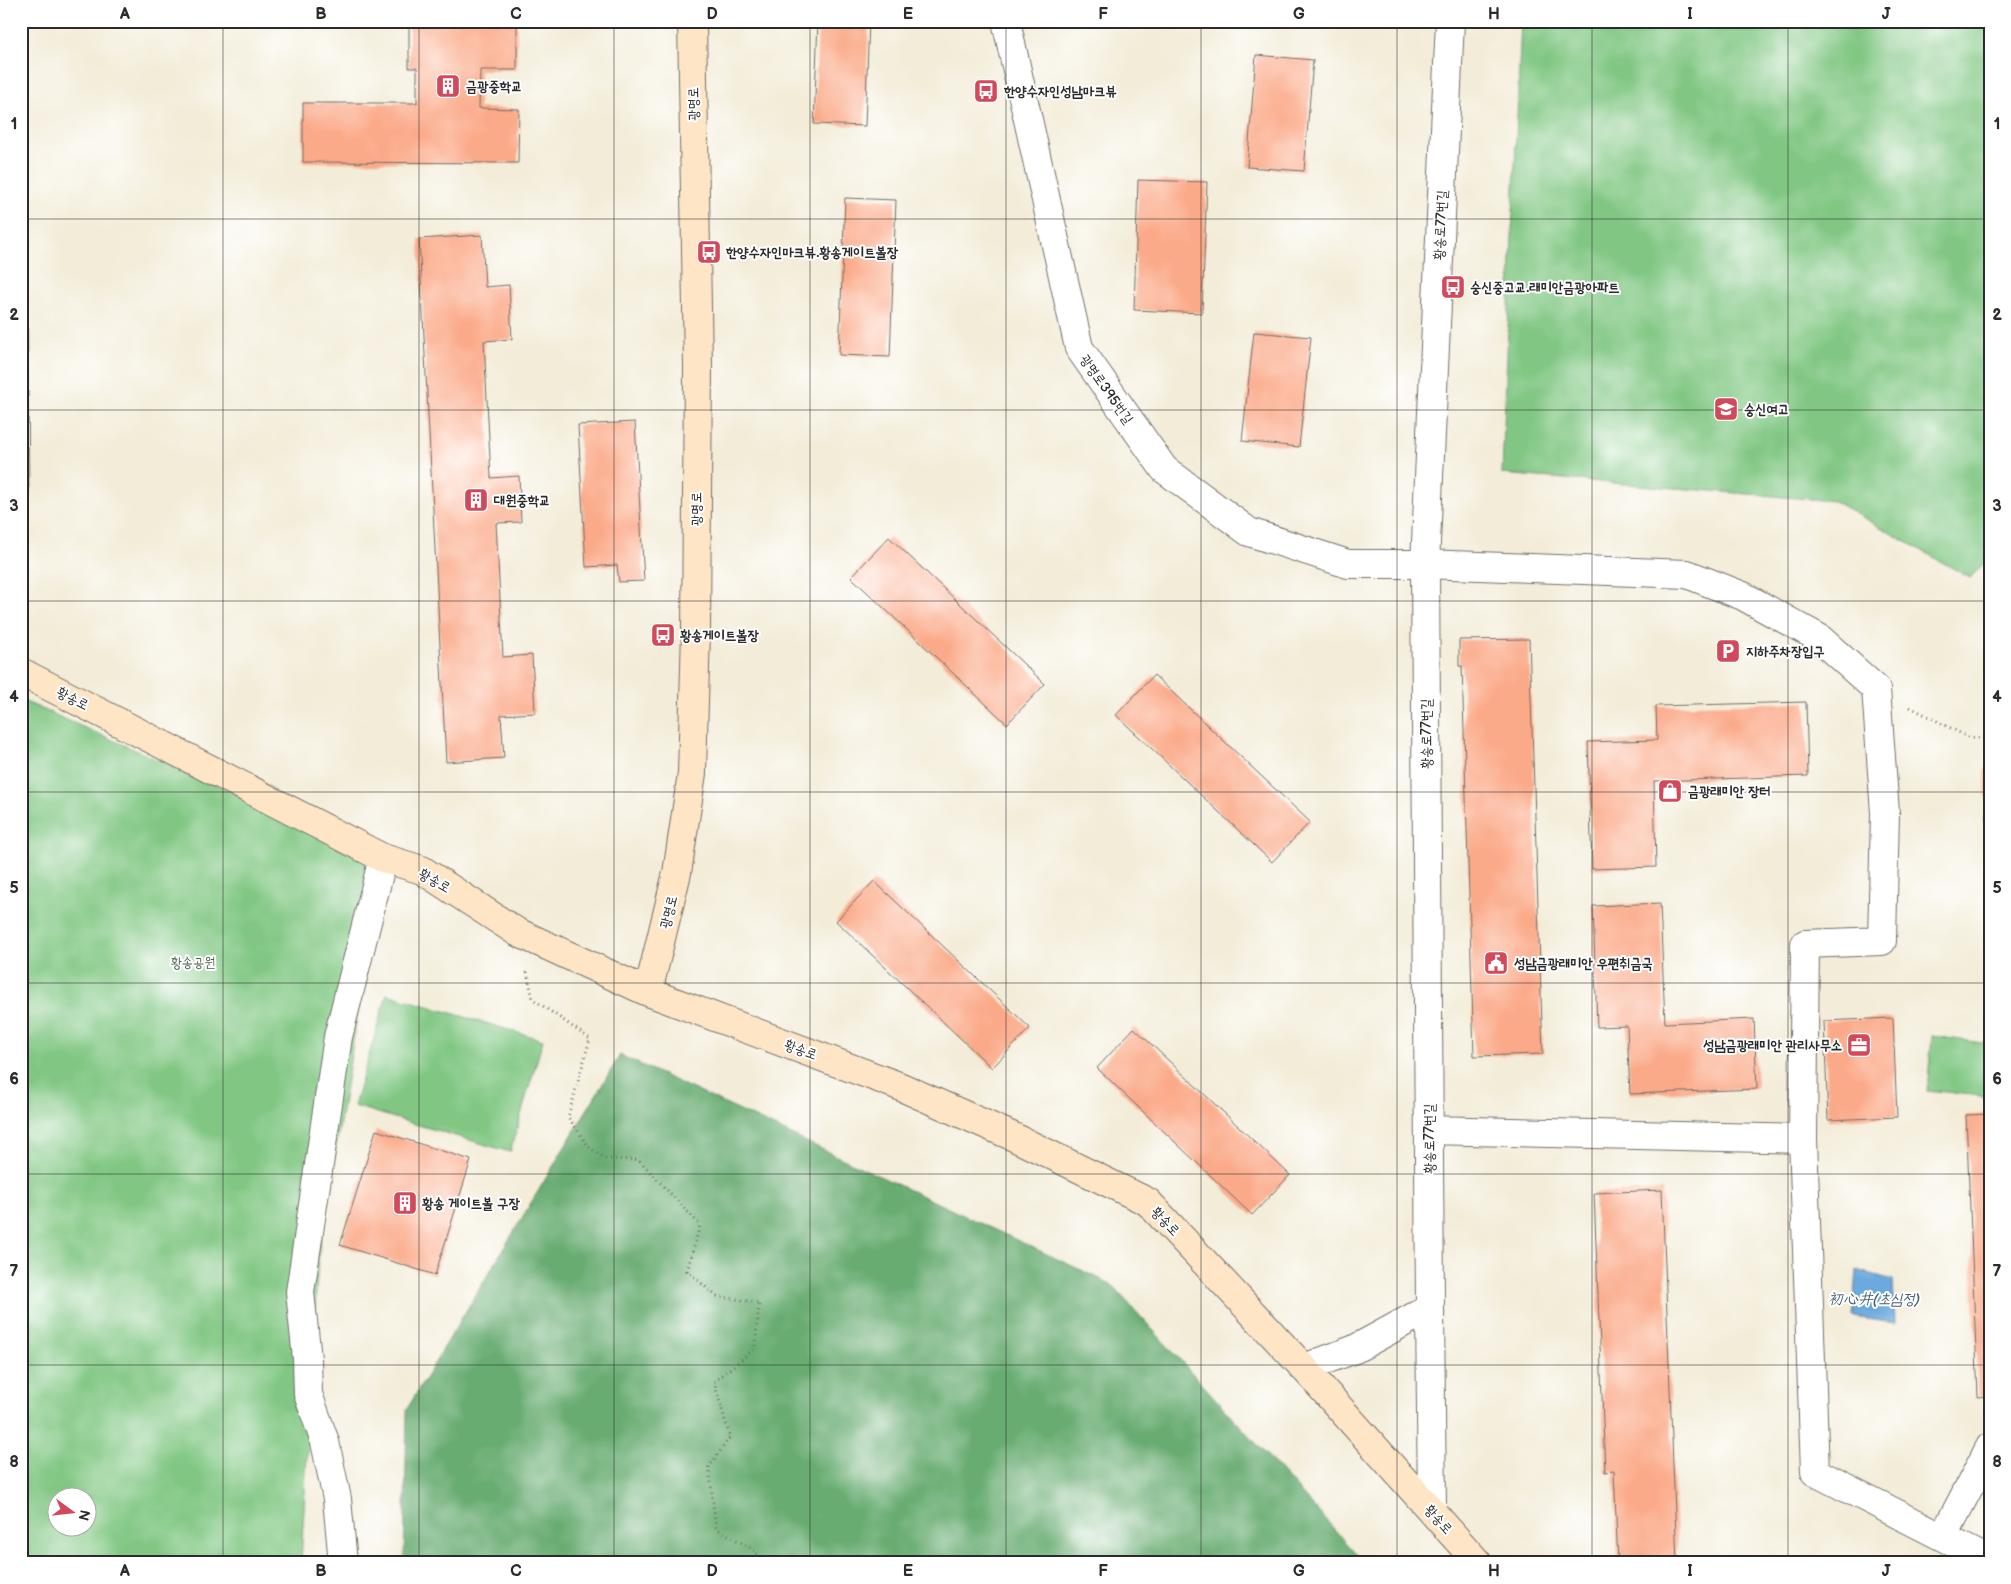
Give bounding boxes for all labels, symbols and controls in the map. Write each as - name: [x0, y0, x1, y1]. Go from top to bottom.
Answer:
- text: A: [119, 5, 130, 24]
- text: B: [315, 5, 327, 24]
- text: C: [510, 5, 522, 24]
- text: D: [706, 5, 718, 24]
- text: E: [903, 5, 913, 24]
- text: F: [1098, 5, 1108, 24]
- text: G: [1293, 5, 1305, 24]
- text: H: [1488, 5, 1500, 24]
- text: I: [1687, 5, 1693, 24]
- text: J: [1882, 5, 1891, 24]
- building icon: 금광중학교: [435, 73, 461, 99]
- place label: 금광중학교: [466, 78, 522, 95]
- bus stop icon: 한양수자인성남마크뷰: [973, 78, 999, 104]
- place label: 한양수자인성남마크뷰: [1003, 83, 1117, 100]
- street label: 광명로: [685, 87, 702, 121]
- text: 1: [11, 115, 17, 134]
- text: 1: [1994, 115, 2000, 134]
- street label: 황송로77번길: [1430, 189, 1451, 260]
- bus stop icon: 한양수자인마크뷰.황송게이트볼장: [696, 239, 722, 265]
- place label: 한양수자인마크뷰.황송게이트볼장: [725, 244, 899, 261]
- bus stop icon: 숭신중고교.래미안금광아파트: [1440, 274, 1466, 300]
- place label: 숭신중고교.래미안금광아파트: [1470, 279, 1620, 296]
- text: 2: [9, 306, 19, 325]
- text: 2: [1992, 306, 2002, 325]
- street label: 광명로395번길: [1076, 351, 1137, 428]
- school or university icon: 숭신여고: [1713, 396, 1739, 422]
- place label: 숭신여고: [1744, 401, 1789, 418]
- building icon: 대원중학교: [463, 487, 489, 513]
- place label: 대원중학교: [493, 492, 550, 509]
- street label: 광명로: [688, 492, 705, 526]
- text: 3: [9, 497, 19, 516]
- text: 3: [1992, 497, 2002, 516]
- bus stop icon: 황송게이트볼장: [650, 622, 676, 648]
- place label: 황송게이트볼장: [680, 627, 760, 644]
- parking icon: 지하주차장입구: [1715, 638, 1741, 664]
- place label: 지하주차장입구: [1746, 643, 1825, 660]
- street label: 황송로: [54, 683, 92, 714]
- text: 4: [9, 688, 19, 707]
- text: 4: [1992, 688, 2002, 707]
- street label: 황송로77번길: [1418, 698, 1435, 769]
- shop icon: 금광래미안 장터: [1657, 778, 1683, 804]
- place label: 금광래미안 장터: [1688, 783, 1771, 800]
- street label: 황송로: [416, 865, 454, 896]
- text: 5: [9, 879, 19, 898]
- text: 5: [1992, 879, 2002, 898]
- street label: 광명로: [656, 894, 681, 931]
- public building icon: 성남금광래미안 우편취금국: [1483, 950, 1509, 976]
- park label: 황송공원: [170, 954, 216, 971]
- place label: 성남금광래미안 우편취금국: [1514, 955, 1653, 972]
- office icon: 성남금광래미안 관리사무소: [1846, 1032, 1872, 1058]
- street label: 황송로: [782, 1036, 820, 1063]
- place label: 성남금광래미안 관리사무소: [1703, 1037, 1842, 1054]
- text: 6: [9, 1070, 19, 1089]
- text: 6: [1992, 1070, 2002, 1089]
- street label: 황송로77번길: [1421, 1103, 1438, 1174]
- building icon: 황송 게이트볼 구장: [392, 1190, 418, 1216]
- place label: 황송 게이트볼 구장: [422, 1195, 520, 1212]
- street label: 황송로: [1148, 1203, 1183, 1239]
- text: 7: [10, 1262, 19, 1281]
- text: 7: [1993, 1262, 2002, 1281]
- water label: 初心井(초심정): [1828, 1290, 1921, 1309]
- text: 8: [9, 1453, 19, 1472]
- text: 8: [1992, 1453, 2002, 1472]
- north arrow: [48, 1486, 98, 1536]
- street label: 황송로: [1421, 1501, 1456, 1538]
- text: N: [75, 1508, 94, 1523]
- text: A: [119, 1562, 130, 1581]
- text: B: [315, 1562, 327, 1581]
- text: C: [510, 1562, 522, 1581]
- text: D: [706, 1562, 718, 1581]
- text: E: [903, 1562, 913, 1581]
- text: F: [1098, 1562, 1108, 1581]
- text: G: [1293, 1562, 1305, 1581]
- text: H: [1488, 1562, 1500, 1581]
- text: I: [1687, 1562, 1693, 1581]
- text: J: [1882, 1562, 1891, 1581]

